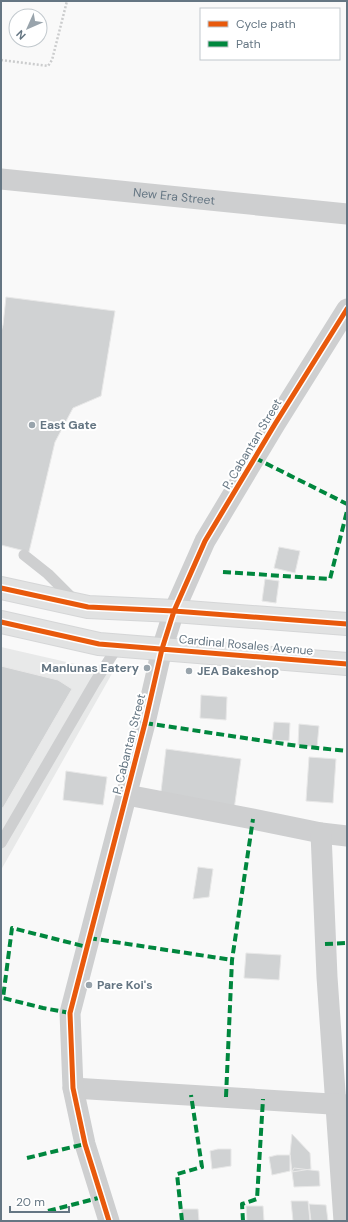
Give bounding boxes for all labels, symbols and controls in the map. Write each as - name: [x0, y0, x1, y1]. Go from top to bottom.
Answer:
- north arrow: [8, 8, 48, 48]
- legend: [200, 8, 340, 60]
- text: Cycle path: [236, 16, 296, 32]
- text: N: [13, 27, 29, 43]
- text: Path: [236, 36, 261, 52]
- street label: New Era Street: [132, 184, 216, 209]
- street label: P. Cabantan Street: [219, 395, 286, 492]
- place label: East Gate: [40, 417, 97, 433]
- marker: East Gate: [27, 420, 37, 430]
- street label: Cardinal Rosales Avenue: [178, 631, 314, 659]
- place label: Manlunas Eatery: [41, 660, 140, 676]
- marker: Manlunas Eatery: [142, 663, 152, 673]
- place label: JEA Bakeshop: [197, 663, 279, 679]
- marker: JEA Bakeshop: [184, 666, 194, 676]
- street label: P. Cabantan Street: [109, 692, 149, 796]
- place label: Pare Koi's: [97, 977, 153, 993]
- marker: Pare Koi's: [84, 980, 94, 990]
- scale bar: [10, 1188, 69, 1214]
- text: 20 m: [16, 1194, 45, 1210]

